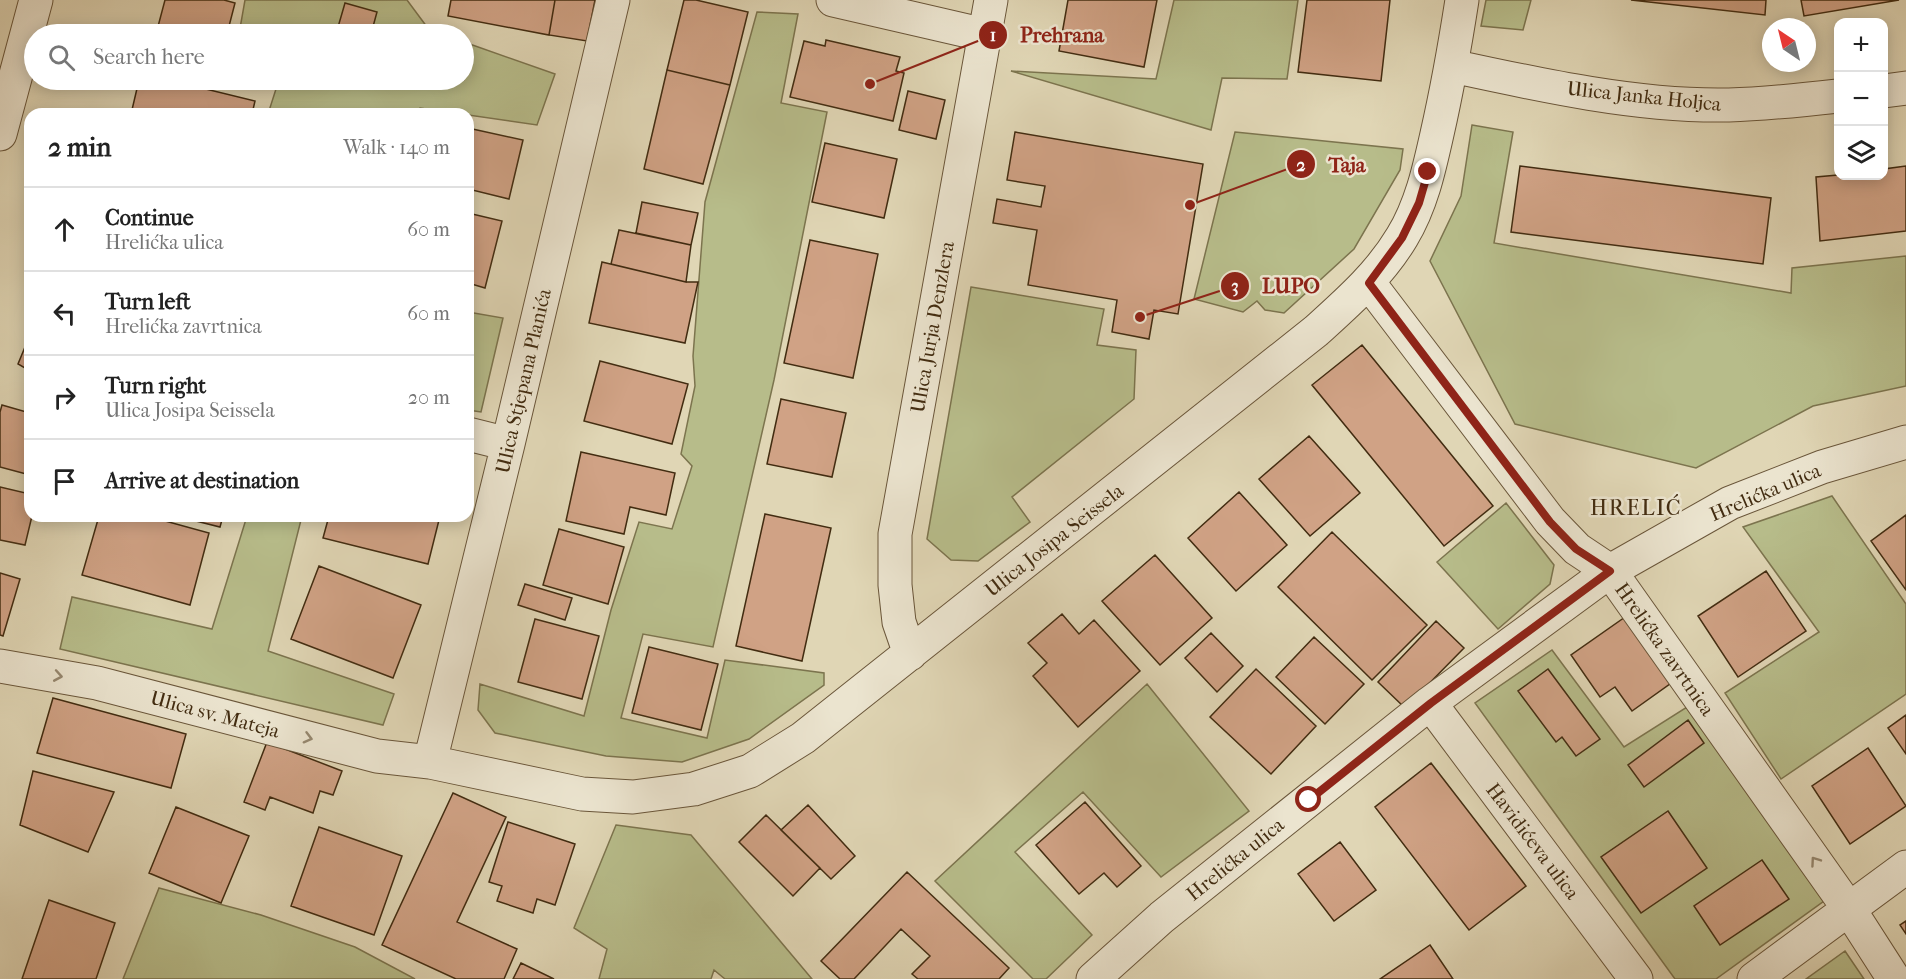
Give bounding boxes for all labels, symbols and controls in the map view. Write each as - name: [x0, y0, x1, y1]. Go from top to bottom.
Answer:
- callout: Prehrana: [978, 15, 1116, 54]
- north arrow: [1762, 18, 1816, 72]
- map controls: [1834, 18, 1888, 180]
- button: +: [1834, 18, 1888, 72]
- text: Prehrana: [1020, 23, 1105, 47]
- search box: [24, 24, 474, 90]
- text: 1: [990, 25, 996, 46]
- icon: search: [45, 41, 78, 74]
- text: Search here: [93, 44, 205, 70]
- button: −: [1834, 72, 1888, 126]
- street label: Ulica Janka Holjca: [1566, 77, 1723, 116]
- button: layers: [1834, 126, 1888, 180]
- text: 2 min: [48, 132, 111, 163]
- text: Walk · 140 m: [343, 136, 450, 159]
- callout: Taja: [1286, 145, 1378, 184]
- text: Taja: [1327, 153, 1367, 177]
- text: 2: [1296, 155, 1306, 176]
- route end: [1414, 158, 1440, 184]
- text: Continue: [105, 205, 194, 231]
- icon: ahead: [48, 213, 81, 246]
- text: 60 m: [407, 218, 450, 241]
- text: Hrelićka ulica: [105, 231, 224, 254]
- street label: Ulica Jurja Denzlera: [906, 239, 959, 415]
- callout: LUPO: [1220, 267, 1332, 306]
- text: LUPO: [1262, 274, 1320, 298]
- text: 3: [1231, 276, 1239, 297]
- street label: Ulica Stjepana Planića: [491, 286, 556, 476]
- text: Turn left: [105, 289, 191, 315]
- icon: left: [48, 297, 81, 330]
- text: 60 m: [407, 302, 450, 325]
- text: Hrelićka zavrtnica: [105, 315, 262, 338]
- text: Turn right: [105, 373, 206, 399]
- icon: right: [48, 381, 81, 414]
- text: 20 m: [408, 386, 450, 409]
- text: Ulica Josipa Seissela: [105, 399, 275, 422]
- street label: Hrelićka ulica: [1706, 458, 1825, 526]
- icon: arrive: [48, 465, 81, 498]
- text: Arrive at destination: [105, 468, 299, 494]
- street label: Ulica Josipa Seissela: [980, 479, 1129, 602]
- district label: HRELIĆ: [1590, 494, 1682, 521]
- street label: Hrelićka zavrtnica: [1610, 578, 1719, 721]
- one-way arrow: [52, 669, 62, 682]
- street label: Ulica sv. Mateja: [148, 686, 283, 743]
- one-way arrow: [302, 731, 313, 743]
- street label: Havidićeva ulica: [1481, 779, 1584, 905]
- route start: [1295, 786, 1321, 812]
- street label: Hrelićka ulica: [1182, 813, 1289, 906]
- one-way arrow: [1811, 856, 1822, 867]

